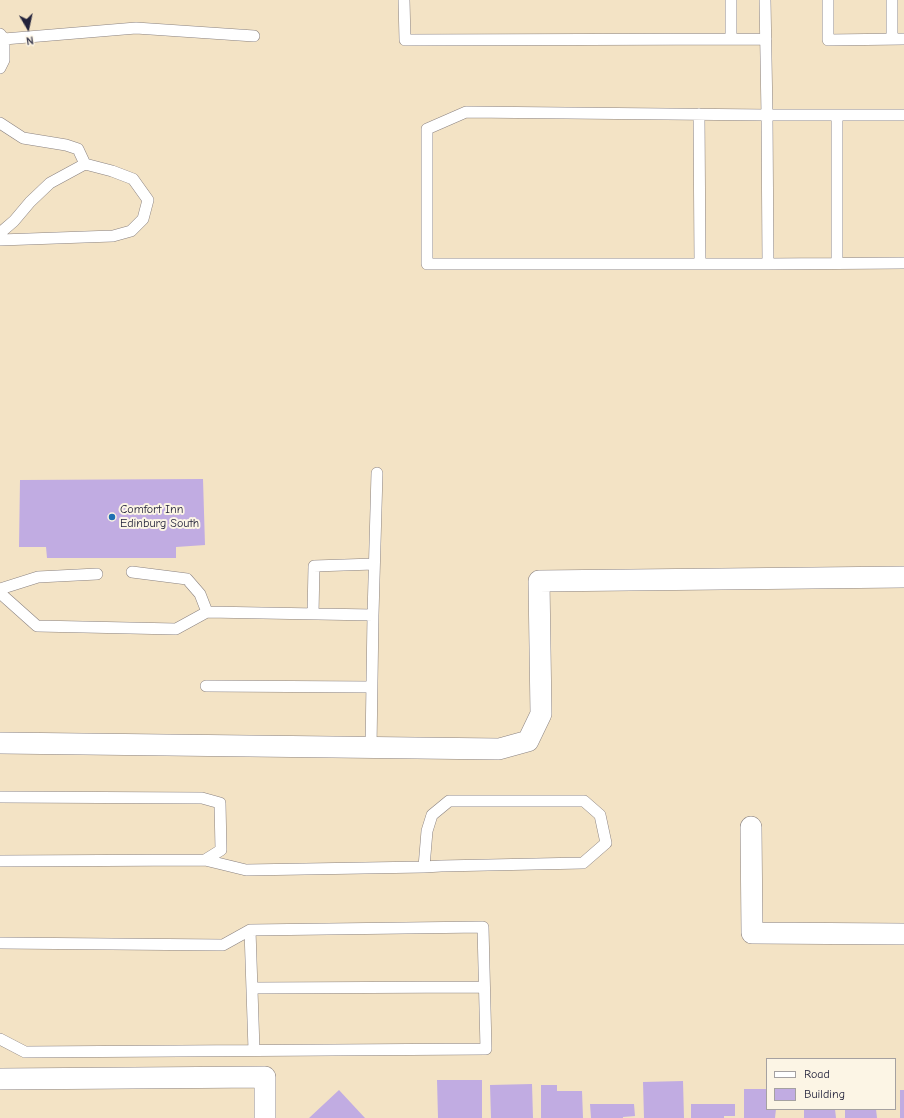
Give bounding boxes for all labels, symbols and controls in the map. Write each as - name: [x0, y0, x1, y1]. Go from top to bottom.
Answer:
- north arrow: [8, 8, 48, 48]
- text: N: [25, 33, 35, 47]
- place label: Comfort Inn Edinburg South: [120, 503, 199, 531]
- marker: Comfort Inn Edinburg South: [107, 512, 117, 522]
- legend: [766, 1058, 896, 1110]
- text: Road: [804, 1067, 830, 1081]
- text: Building: [804, 1087, 845, 1101]

